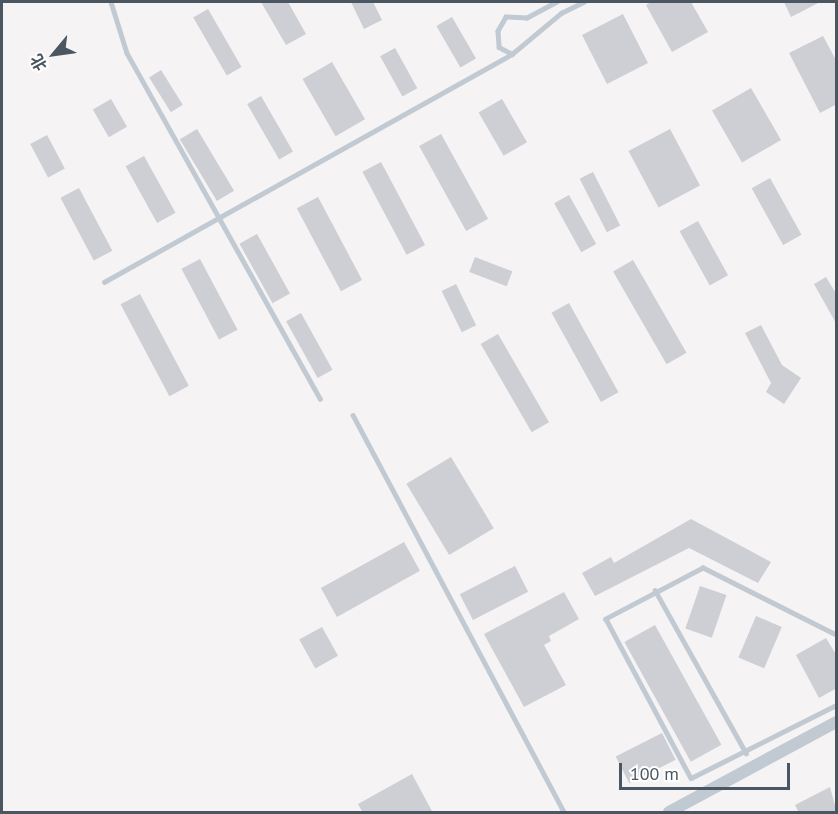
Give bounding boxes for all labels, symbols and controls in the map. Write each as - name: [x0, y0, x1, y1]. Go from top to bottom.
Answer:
- north arrow: [24, 24, 84, 84]
- text: 北: [26, 51, 51, 75]
- scale bar: [622, 751, 793, 789]
- text: 100 m: [630, 762, 679, 785]

